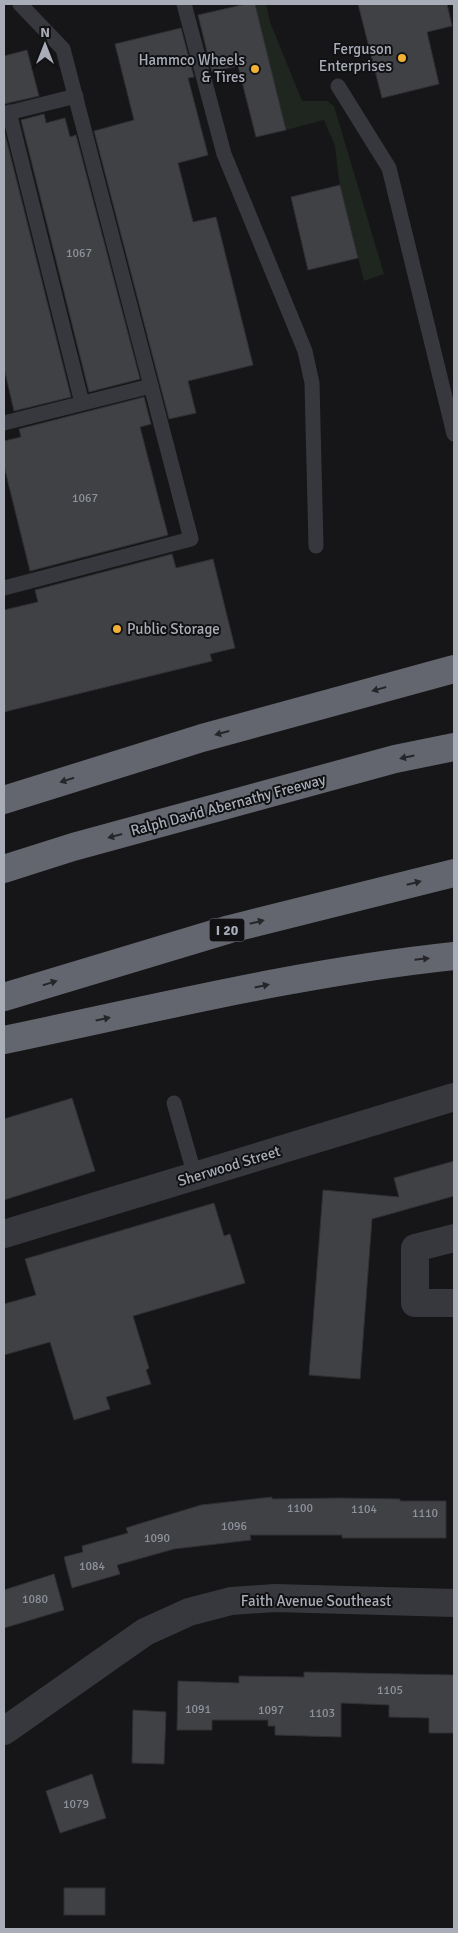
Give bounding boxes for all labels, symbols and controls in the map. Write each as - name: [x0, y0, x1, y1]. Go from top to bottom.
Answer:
- north arrow: [20, 20, 70, 70]
- text: N: [40, 24, 50, 41]
- place label: Ferguson Enterprises: [319, 40, 392, 75]
- place label: Hammco Wheels & Tires: [138, 51, 245, 86]
- marker: Ferguson Enterprises: [396, 52, 408, 64]
- marker: Hammco Wheels & Tires: [249, 63, 261, 75]
- house number: 1067: [66, 246, 92, 261]
- house number: 1067: [72, 491, 98, 506]
- place label: Public Storage: [127, 620, 220, 638]
- marker: Public Storage: [111, 623, 123, 635]
- one-way arrow: [371, 686, 386, 694]
- one-way arrow: [215, 729, 230, 737]
- one-way arrow: [399, 753, 414, 761]
- street label: Ralph David Abernathy Freeway: [129, 770, 327, 840]
- one-way arrow: [59, 777, 74, 784]
- one-way arrow: [107, 832, 122, 840]
- one-way arrow: [407, 879, 422, 887]
- road number: I 20: [210, 918, 244, 942]
- one-way arrow: [249, 918, 264, 926]
- one-way arrow: [414, 955, 430, 963]
- one-way arrow: [43, 979, 58, 987]
- one-way arrow: [254, 982, 269, 990]
- one-way arrow: [95, 1015, 110, 1023]
- street label: Sherwood Street: [175, 1142, 283, 1190]
- house number: 1100: [287, 1501, 313, 1516]
- house number: 1104: [351, 1502, 377, 1517]
- house number: 1110: [412, 1506, 438, 1521]
- house number: 1096: [221, 1519, 247, 1534]
- house number: 1090: [144, 1531, 170, 1546]
- house number: 1084: [79, 1559, 105, 1574]
- house number: 1080: [22, 1592, 48, 1607]
- street label: Faith Avenue Southeast: [241, 1592, 391, 1610]
- house number: 1105: [377, 1683, 403, 1698]
- house number: 1091: [185, 1702, 211, 1717]
- house number: 1097: [258, 1703, 284, 1718]
- house number: 1103: [309, 1706, 335, 1721]
- house number: 1079: [63, 1797, 89, 1812]

